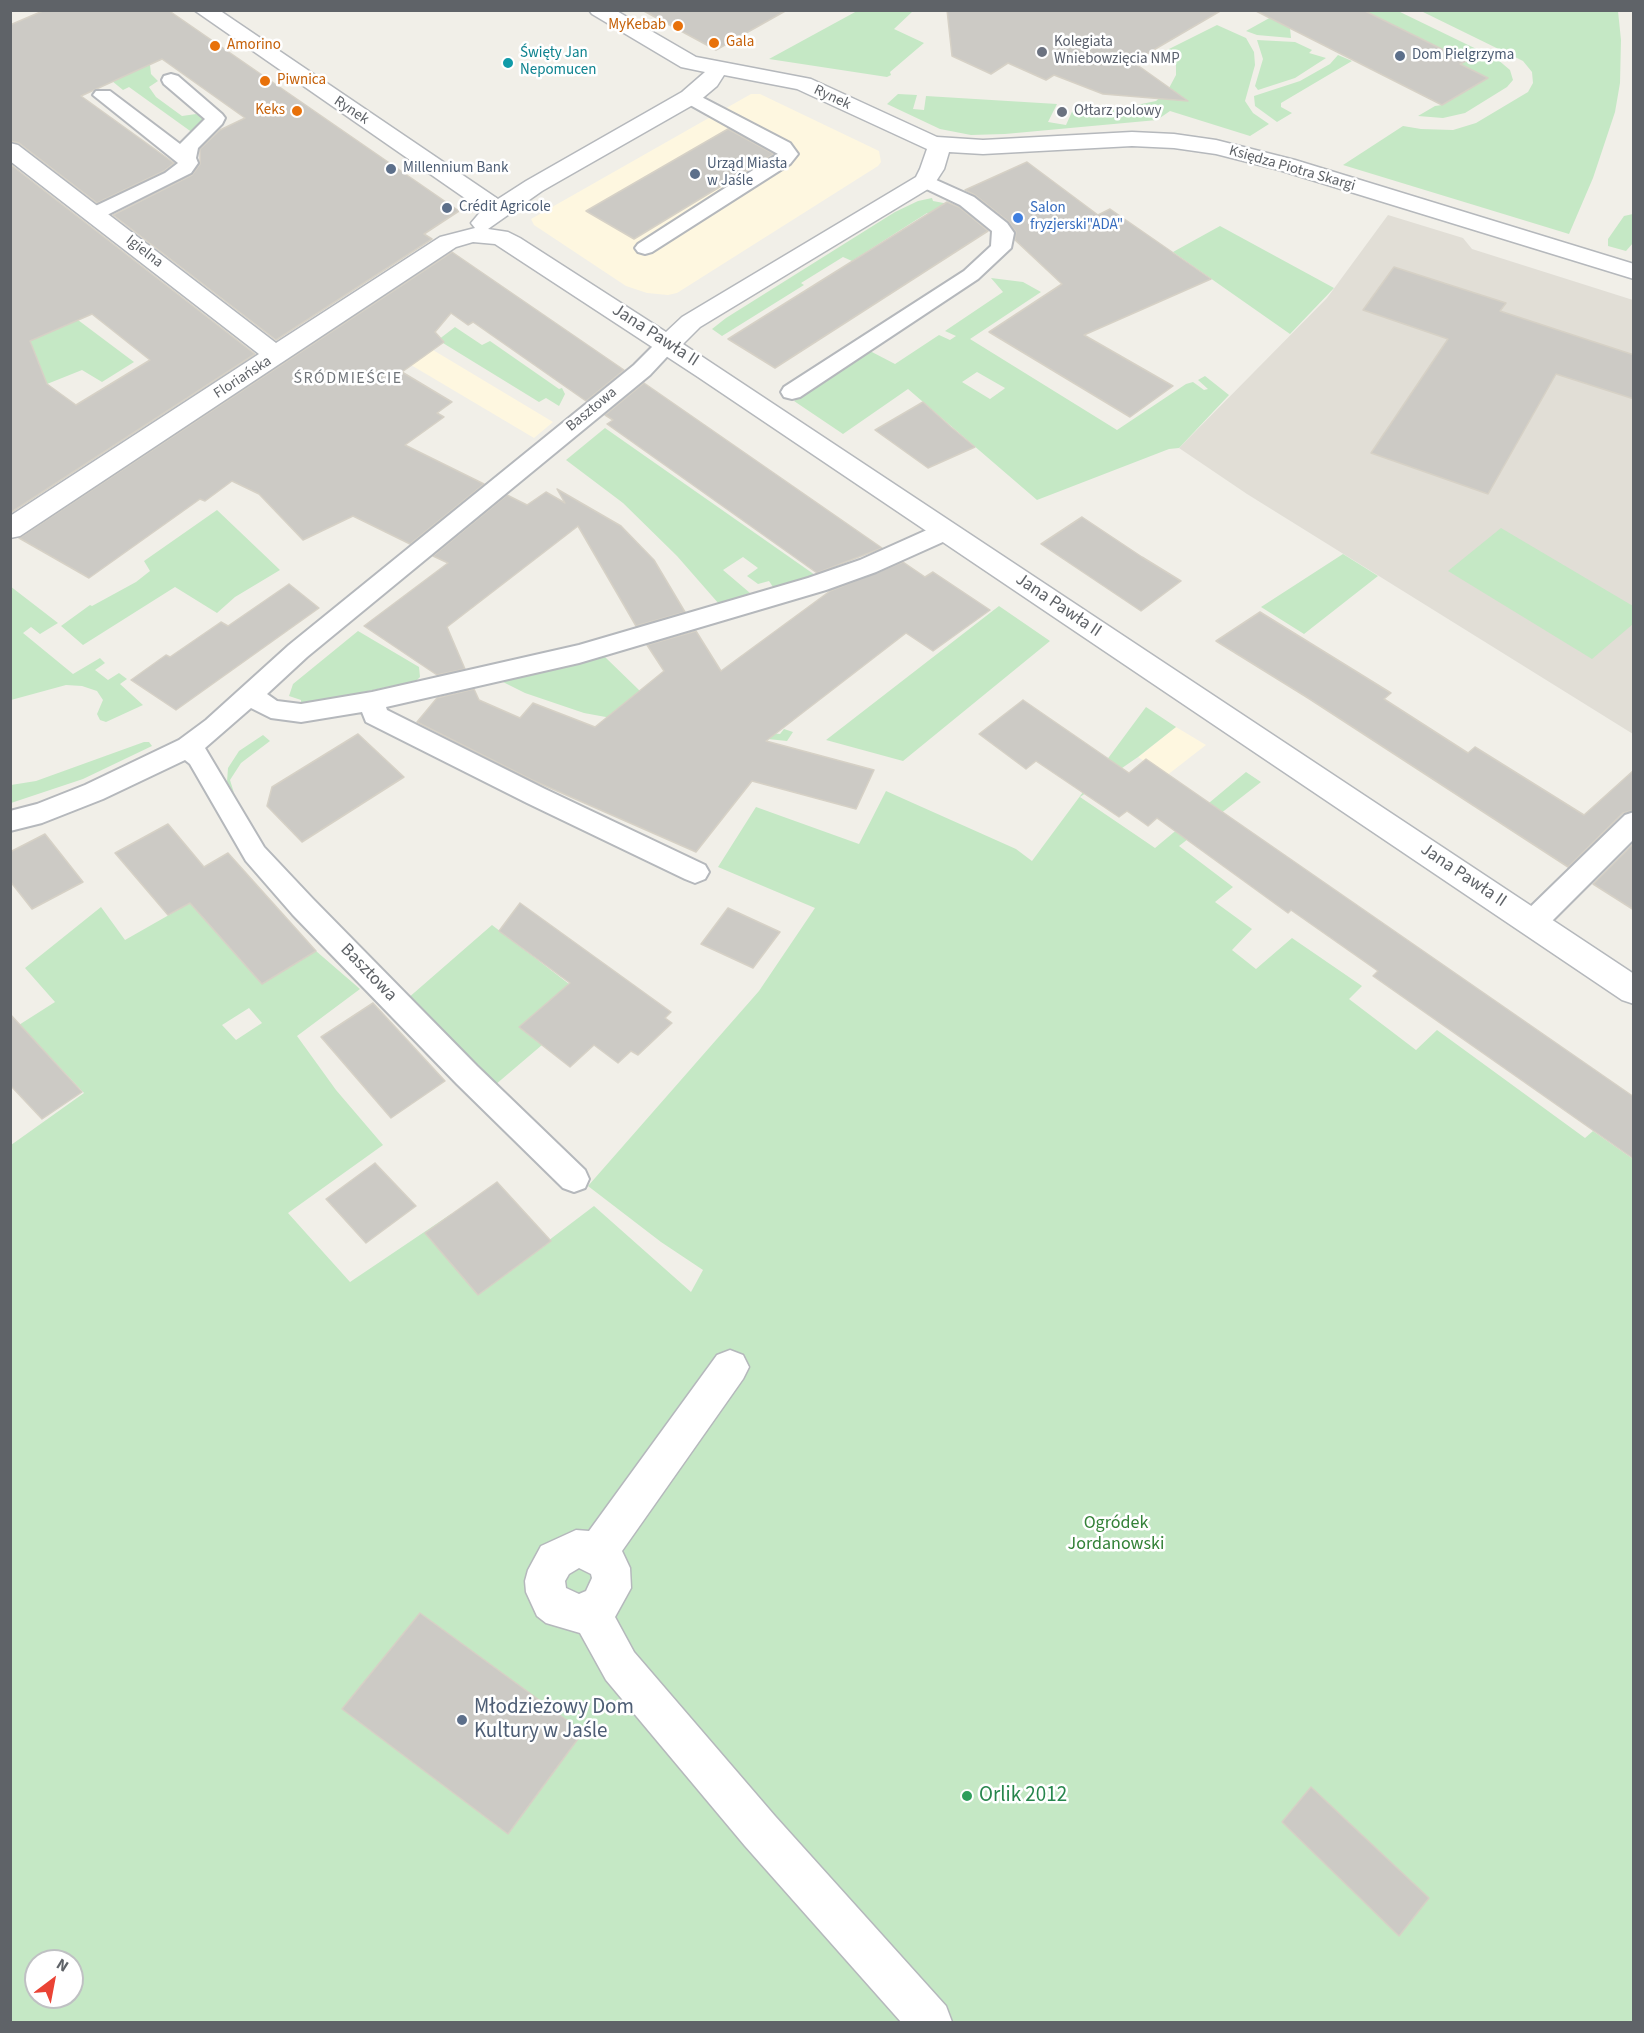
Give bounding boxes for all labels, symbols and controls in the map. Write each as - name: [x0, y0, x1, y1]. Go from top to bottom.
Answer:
- place label: MyKebab: [608, 17, 666, 35]
- marker: MyKebab: [671, 19, 685, 33]
- place label: Gala: [726, 34, 754, 52]
- place label: Kolegiata Wniebowzięcia NMP: [1054, 34, 1180, 69]
- marker: Gala: [707, 36, 721, 50]
- place label: Amorino: [227, 37, 281, 55]
- marker: Amorino: [208, 39, 222, 53]
- place label: Święty Jan Nepomucen: [520, 45, 596, 80]
- marker: Kolegiata Wniebowzięcia NMP: [1035, 45, 1049, 59]
- place label: Dom Pielgrzyma: [1412, 47, 1514, 65]
- marker: Dom Pielgrzyma: [1393, 49, 1407, 63]
- marker: Święty Jan Nepomucen: [501, 56, 515, 70]
- place label: Piwnica: [277, 72, 326, 90]
- marker: Piwnica: [258, 74, 272, 88]
- street label: Rynek: [811, 82, 853, 114]
- street label: Rynek: [330, 93, 372, 129]
- place label: Keks: [255, 102, 285, 120]
- place label: Ołtarz polowy: [1074, 103, 1162, 121]
- marker: Keks: [290, 104, 304, 118]
- marker: Ołtarz polowy: [1055, 105, 1069, 119]
- street label: Księdza Piotra Skargi: [1227, 142, 1357, 196]
- place label: Urząd Miasta w Jaśle: [707, 156, 787, 191]
- place label: Millennium Bank: [403, 160, 508, 178]
- marker: Millennium Bank: [384, 162, 398, 176]
- marker: Urząd Miasta w Jaśle: [688, 167, 702, 181]
- place label: Crédit Agricole: [459, 199, 551, 217]
- place label: Salon fryzjerski"ADA": [1030, 200, 1123, 235]
- marker: Crédit Agricole: [440, 201, 454, 215]
- marker: Salon fryzjerski"ADA": [1011, 211, 1025, 225]
- street label: Igielna: [122, 232, 166, 272]
- street label: Jana Pawła II: [608, 300, 702, 372]
- street label: Floriańska: [211, 353, 275, 403]
- district label: ŚRÓDMIEŚCIE: [293, 369, 403, 389]
- street label: Basztowa: [563, 384, 621, 436]
- street label: Jana Pawła II: [1011, 569, 1105, 643]
- street label: Jana Pawła II: [1416, 839, 1510, 913]
- street label: Basztowa: [335, 940, 401, 1006]
- park label: Ogródek Jordanowski: [1068, 1513, 1164, 1556]
- place label: Młodzieżowy Dom Kultury w Jaśle: [474, 1695, 634, 1745]
- marker: Młodzieżowy Dom Kultury w Jaśle: [455, 1713, 469, 1727]
- place label: Orlik 2012: [979, 1783, 1067, 1809]
- marker: Orlik 2012: [960, 1789, 974, 1803]
- north arrow: [24, 1949, 84, 2009]
- text: N: [52, 1953, 73, 1978]

